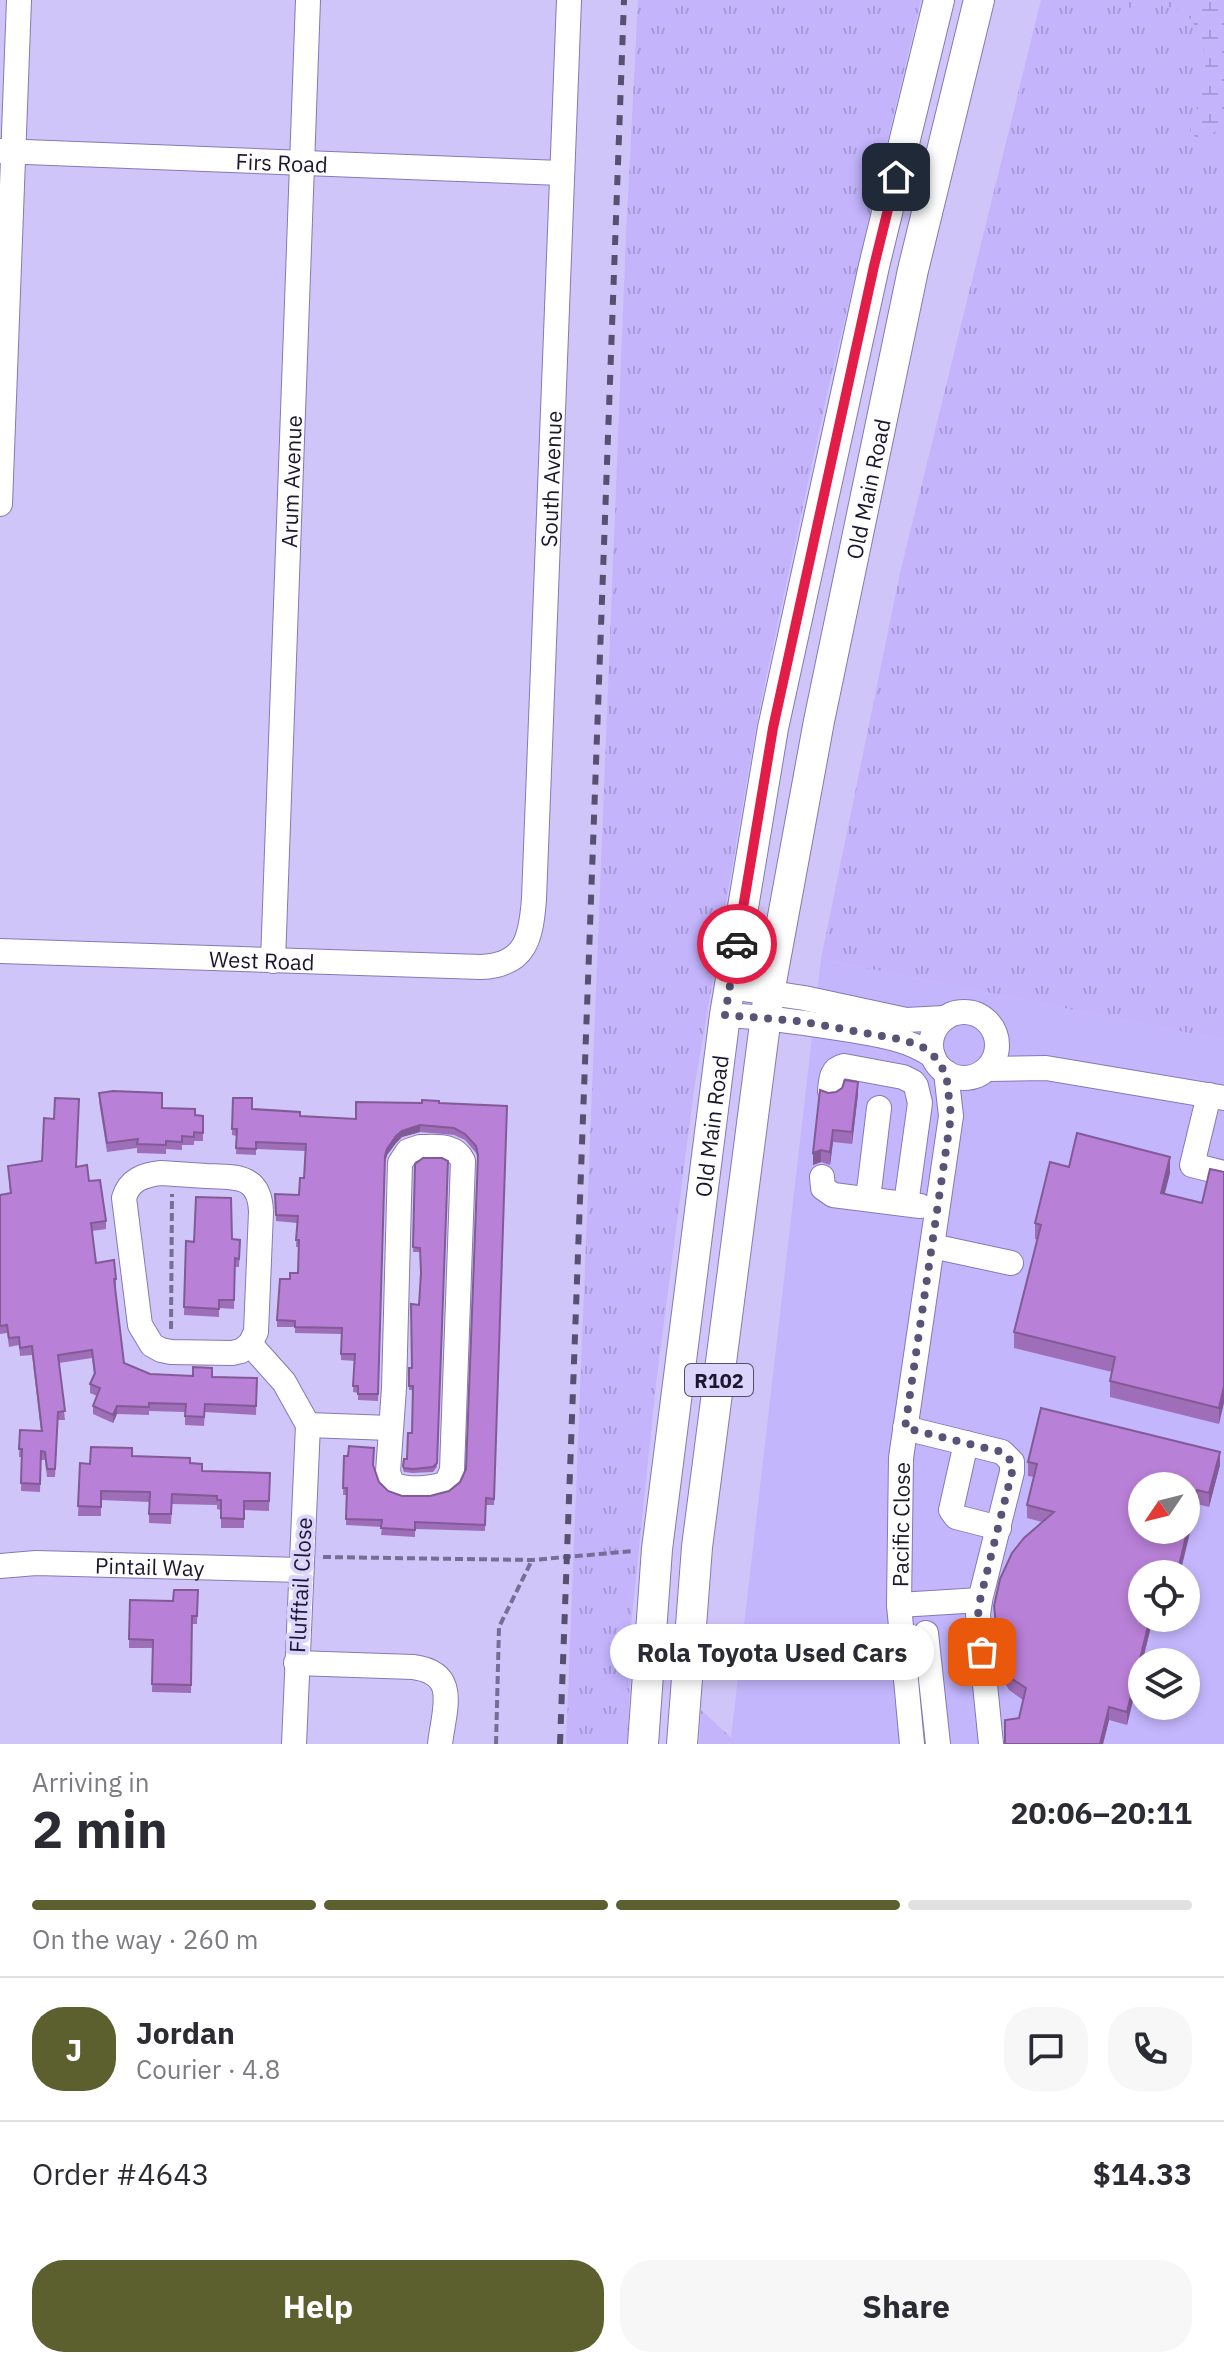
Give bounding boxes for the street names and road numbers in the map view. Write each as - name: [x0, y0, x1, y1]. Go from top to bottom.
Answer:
- street label: Firs Road: [235, 146, 329, 178]
- street label: South Avenue: [533, 410, 568, 548]
- street label: Arum Avenue: [274, 415, 307, 548]
- street label: Old Main Road: [839, 416, 896, 562]
- street label: West Road: [209, 943, 315, 976]
- street label: Old Main Road: [687, 1053, 734, 1199]
- road number: R102: [685, 1364, 753, 1396]
- street label: Pacific Close: [885, 1462, 915, 1587]
- street label: Flufftail Close: [282, 1516, 318, 1654]
- street label: Pintail Way: [95, 1550, 205, 1582]

